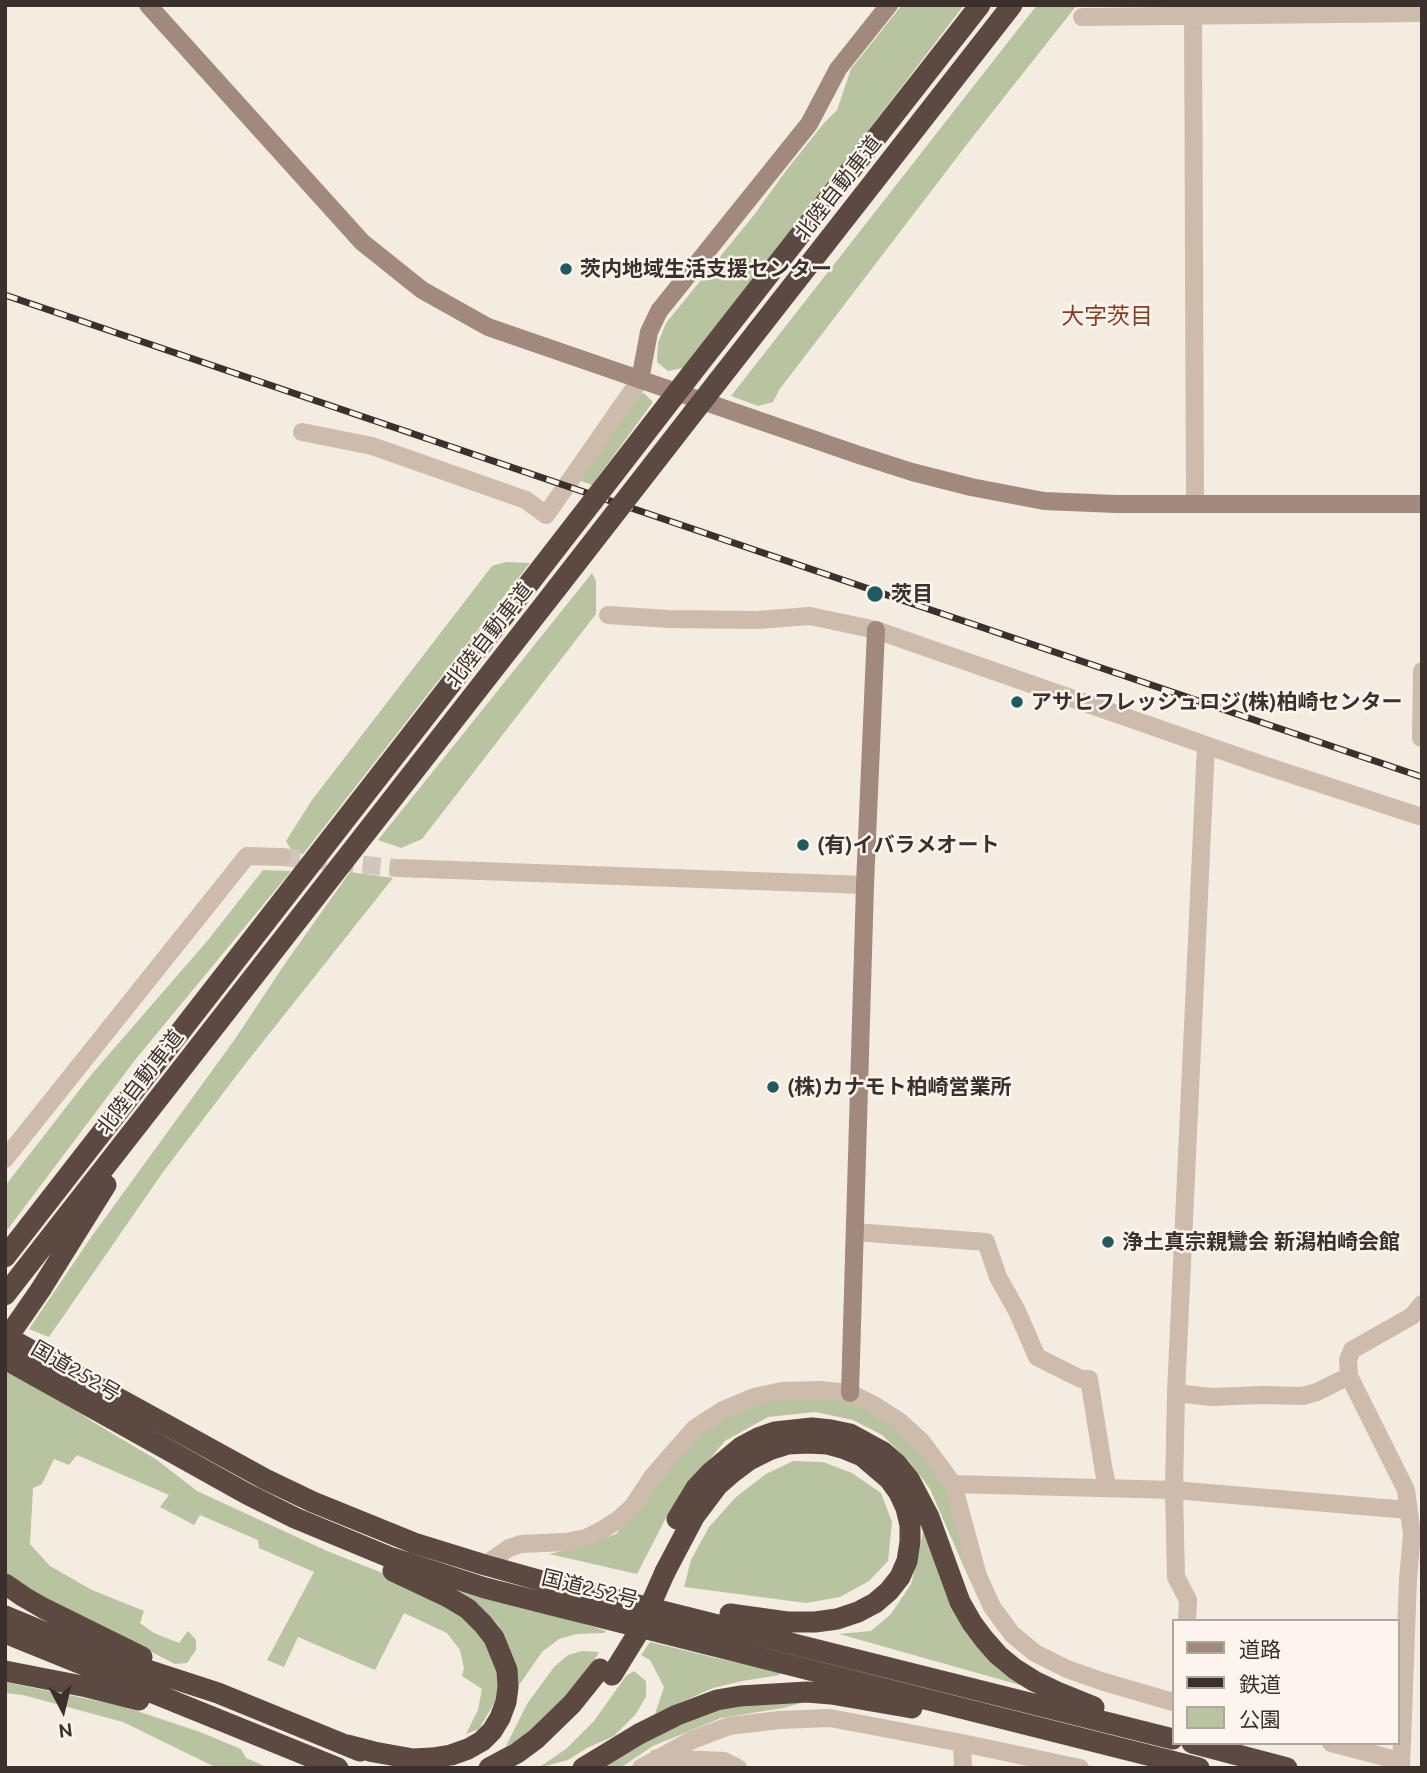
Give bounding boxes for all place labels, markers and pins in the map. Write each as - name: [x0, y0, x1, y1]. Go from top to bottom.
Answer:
- place label: 茨内地域生活支援センター: [580, 256, 832, 282]
- marker: 茨内地域生活支援センター: [558, 261, 574, 277]
- place label: 茨目: [891, 581, 933, 607]
- marker: 茨目: [865, 584, 885, 604]
- place label: アサヒフレッシュロジ(株)柏崎センター: [1031, 689, 1403, 715]
- marker: アサヒフレッシュロジ(株)柏崎センター: [1009, 694, 1025, 710]
- place label: (有)イバラメオート: [817, 832, 1000, 858]
- marker: (有)イバラメオート: [795, 837, 811, 853]
- place label: (株)カナモト柏崎営業所: [787, 1074, 1012, 1100]
- marker: (株)カナモト柏崎営業所: [765, 1079, 781, 1095]
- place label: 浄土真宗親鸞会 新潟柏崎会館: [1122, 1229, 1400, 1255]
- marker: 浄土真宗親鸞会 新潟柏崎会館: [1100, 1234, 1116, 1250]

